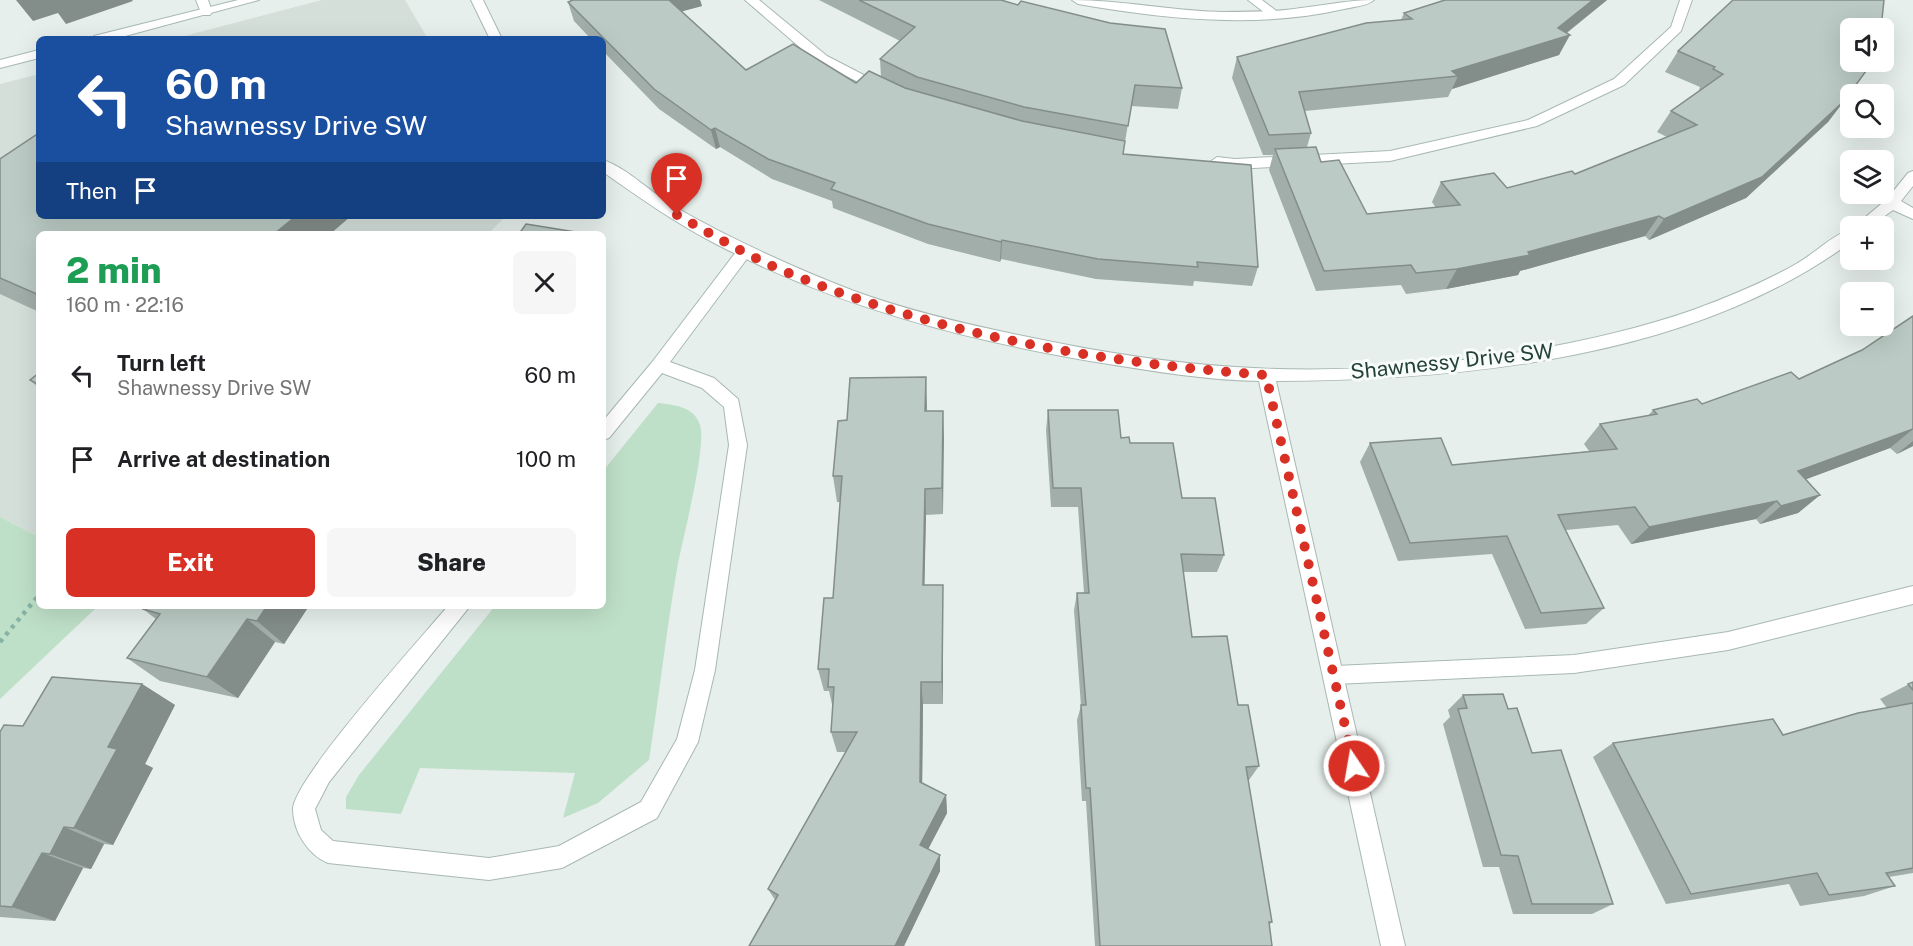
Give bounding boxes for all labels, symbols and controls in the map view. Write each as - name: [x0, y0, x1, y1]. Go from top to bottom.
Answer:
- map controls: [1840, 18, 1894, 336]
- button: sound: [1840, 18, 1894, 72]
- text: 60 m: [165, 59, 267, 108]
- icon: left: [66, 60, 144, 138]
- button: search: [1840, 84, 1894, 138]
- text: Shawnessy Drive SW: [165, 109, 427, 141]
- button: layers: [1840, 150, 1894, 204]
- pin: [651, 153, 702, 215]
- icon: arrive: [660, 162, 693, 195]
- icon: arrive: [129, 174, 162, 207]
- text: Then: [66, 178, 117, 204]
- button: +: [1840, 216, 1894, 270]
- text: 2 min: [66, 249, 162, 291]
- button: close: [513, 251, 576, 314]
- button: −: [1840, 282, 1894, 336]
- text: 160 m · 22:16: [66, 293, 184, 317]
- street label: Shawnessy Drive SW: [1349, 338, 1555, 384]
- text: Turn left: [117, 350, 206, 376]
- icon: left: [66, 359, 99, 392]
- text: 60 m: [525, 362, 576, 388]
- text: Shawnessy Drive SW: [117, 376, 311, 400]
- icon: arrive: [66, 443, 99, 476]
- text: Arrive at destination: [117, 446, 330, 472]
- text: 100 m: [516, 446, 576, 472]
- button: Exit: [66, 528, 315, 597]
- button: Share: [327, 528, 576, 597]
- position arrow: [1322, 734, 1386, 798]

